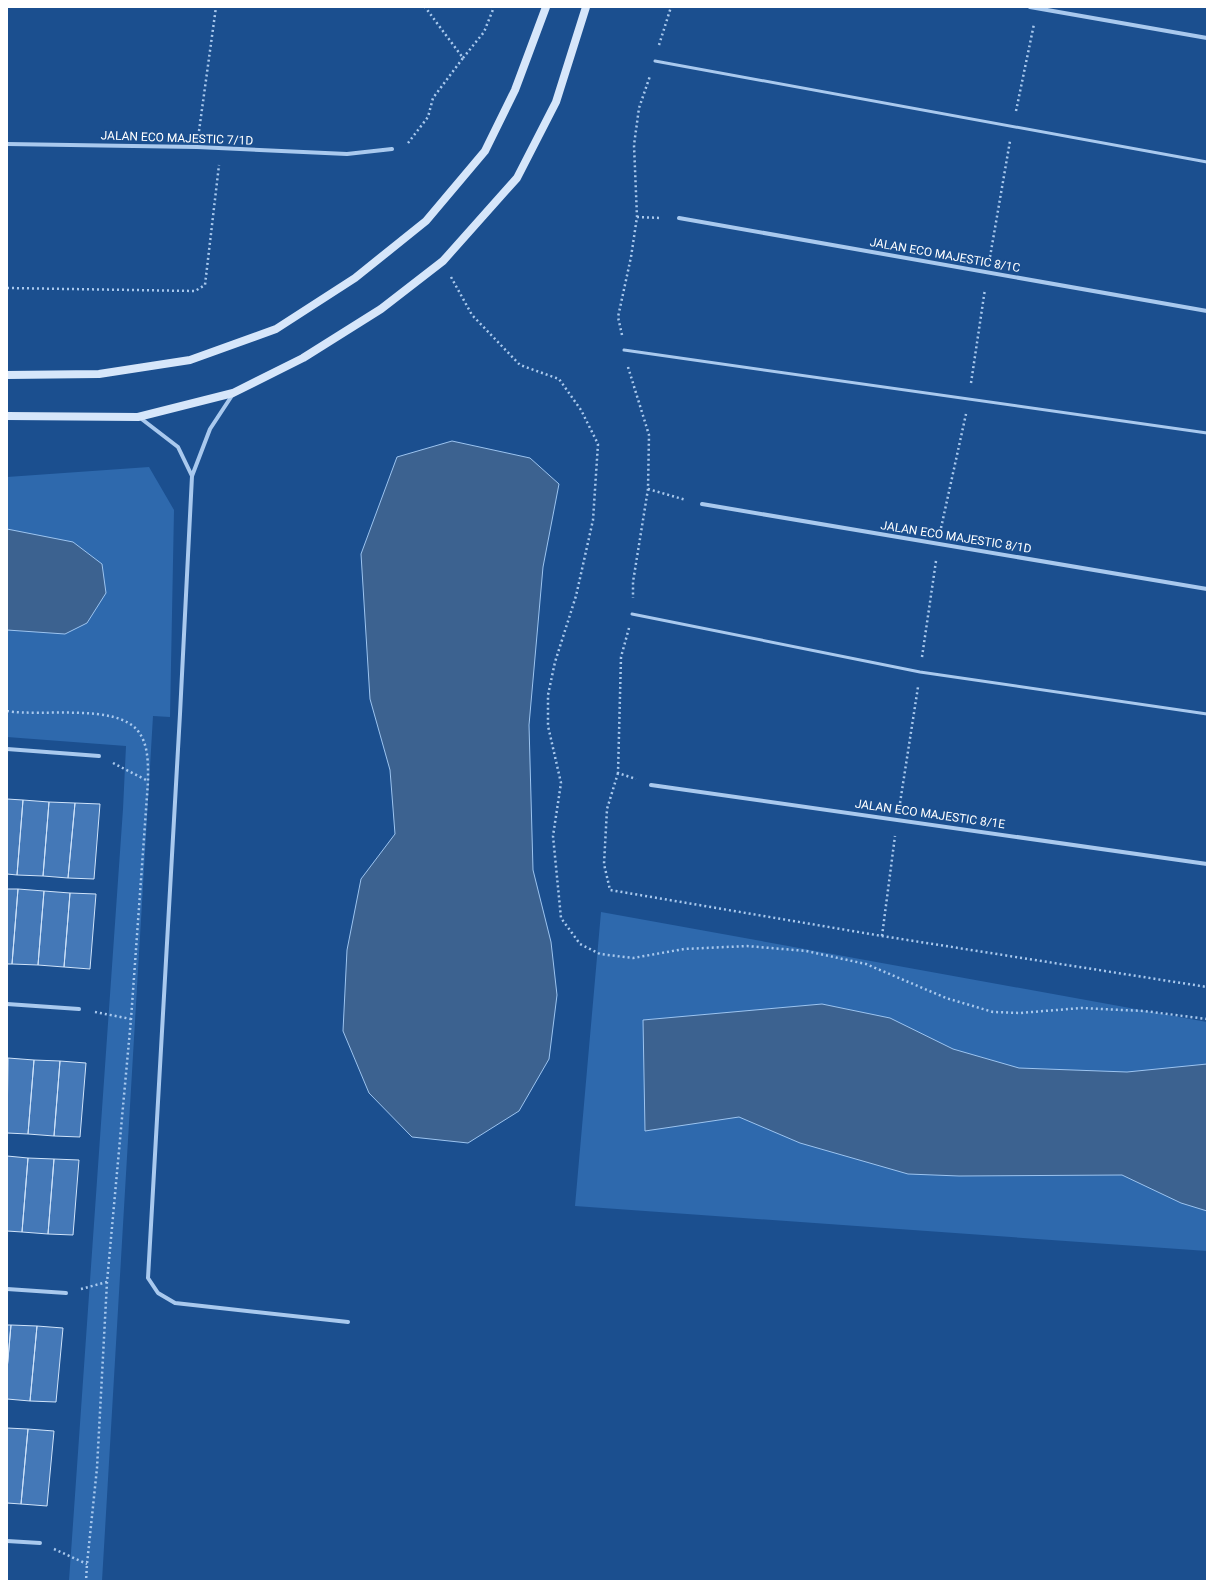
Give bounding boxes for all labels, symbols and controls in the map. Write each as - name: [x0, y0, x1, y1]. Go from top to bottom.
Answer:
- street label: JALAN ECO MAJESTIC 7/1D: [100, 128, 254, 148]
- street label: JALAN ECO MAJESTIC 8/1C: [869, 235, 1022, 275]
- street label: JALAN ECO MAJESTIC 8/1D: [880, 518, 1033, 556]
- street label: JALAN ECO MAJESTIC 8/1E: [854, 797, 1006, 832]

